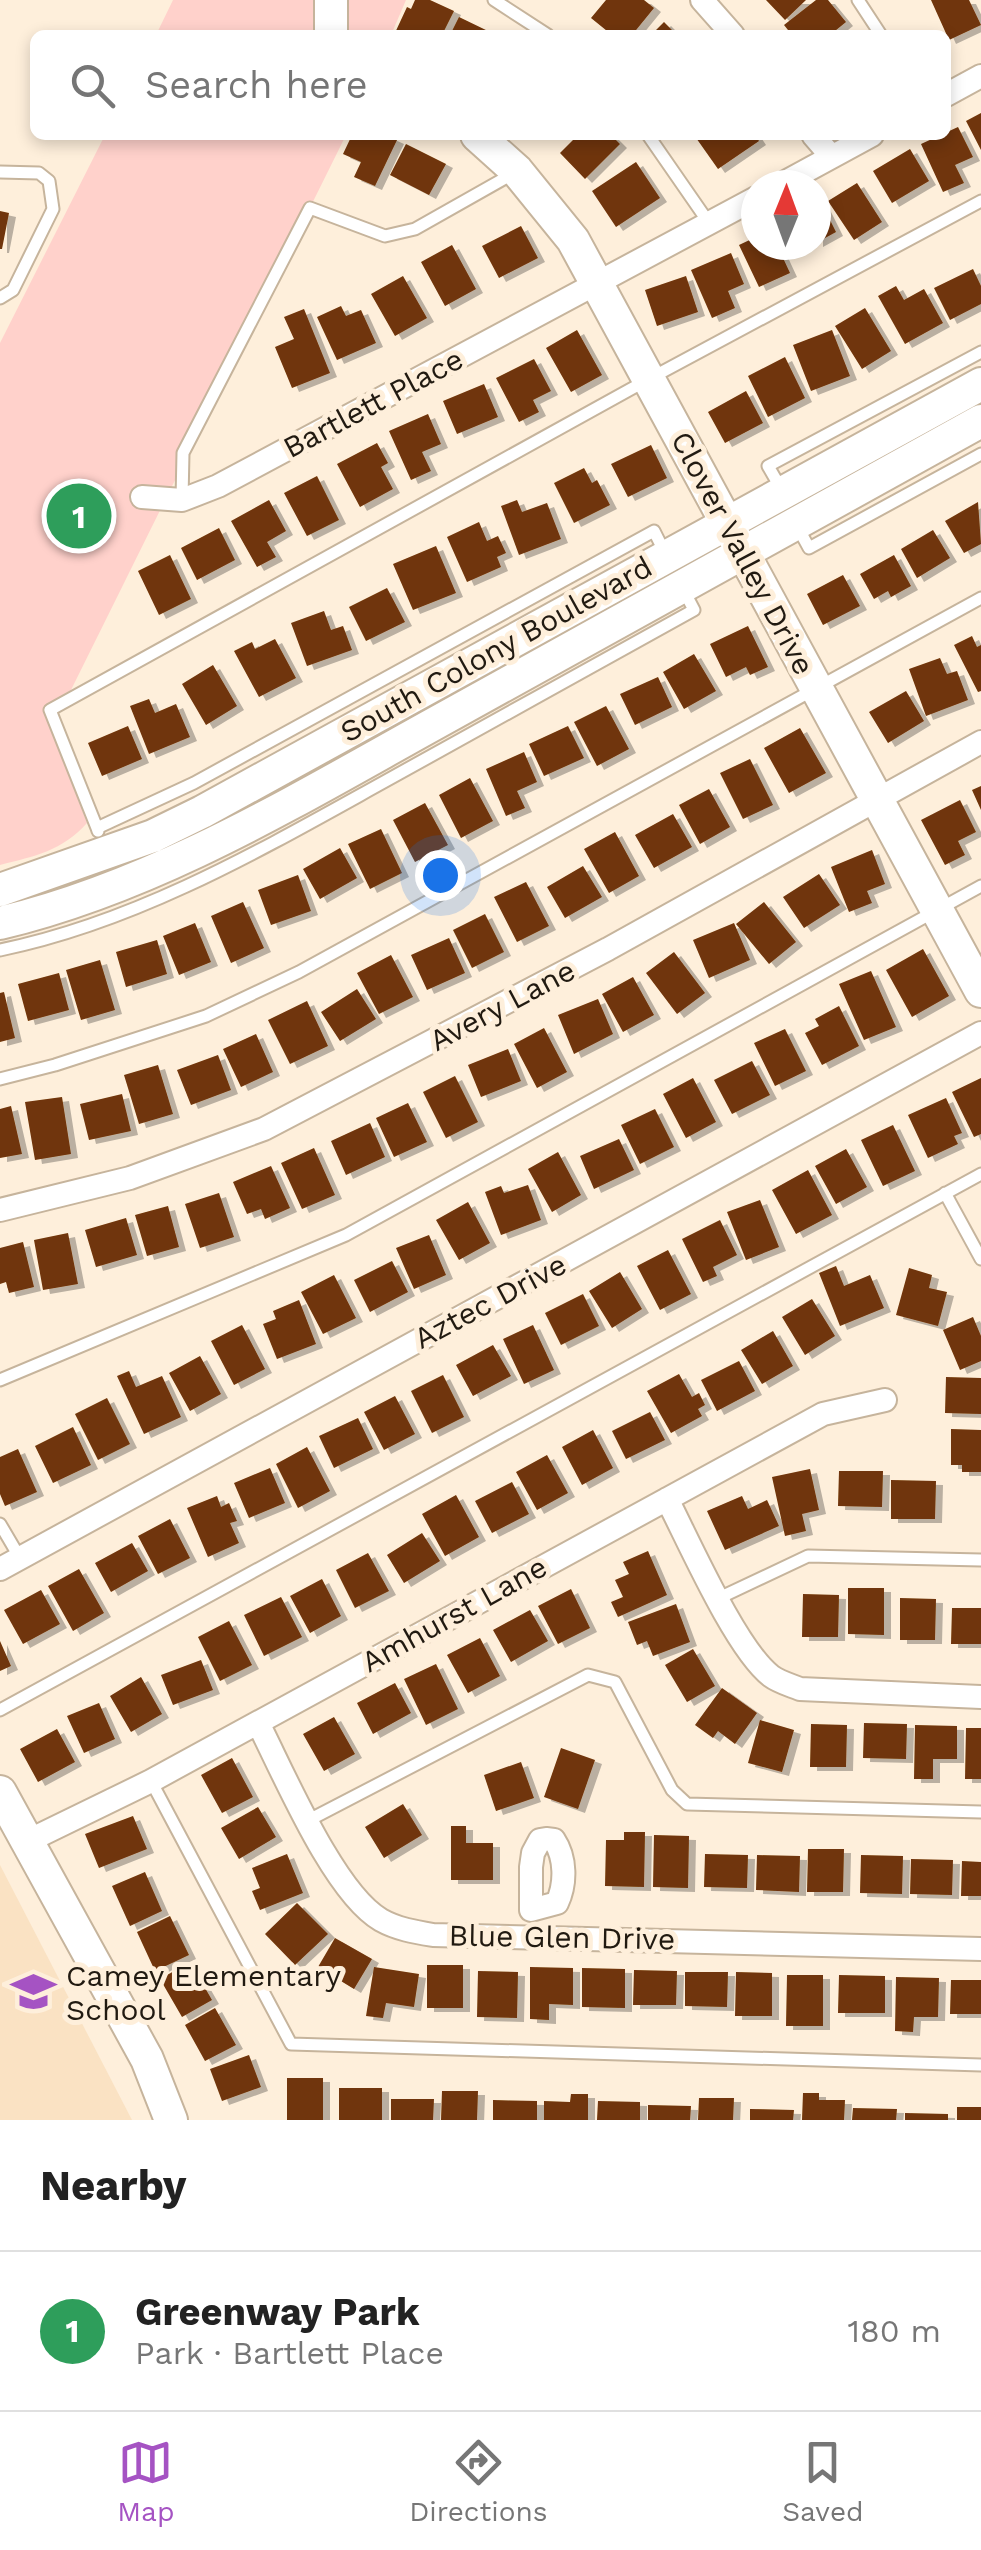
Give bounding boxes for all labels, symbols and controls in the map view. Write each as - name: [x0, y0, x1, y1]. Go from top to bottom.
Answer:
- search box: [30, 30, 951, 140]
- icon: search: [65, 58, 120, 113]
- text: Search here: [145, 63, 368, 107]
- north arrow: [741, 170, 831, 260]
- street label: Bartlett Place: [277, 341, 469, 465]
- street label: Clover Valley Drive: [664, 425, 822, 681]
- pin: 1: [46, 478, 112, 554]
- street label: South Colony Boulevard: [334, 549, 658, 749]
- your location: [415, 850, 466, 901]
- street label: Avery Lane: [423, 952, 581, 1058]
- street label: Aztec Drive: [408, 1246, 572, 1356]
- street label: Amhurst Lane: [355, 1549, 553, 1679]
- street label: Blue Glen Drive: [448, 1918, 676, 1956]
- place label: Camey Elementary School: [66, 1958, 341, 2027]
- school or university icon: Camey Elementary School: [9, 1968, 57, 2016]
- text: Nearby: [40, 2161, 187, 2210]
- text: Greenway Park: [135, 2290, 420, 2334]
- text: 1: [66, 2312, 79, 2350]
- text: 180 m: [847, 2312, 941, 2350]
- text: Park · Bartlett Place: [135, 2334, 444, 2372]
- tab: Map: [117, 2435, 175, 2528]
- tab: Directions: [409, 2435, 548, 2528]
- tab: Saved: [782, 2435, 864, 2528]

